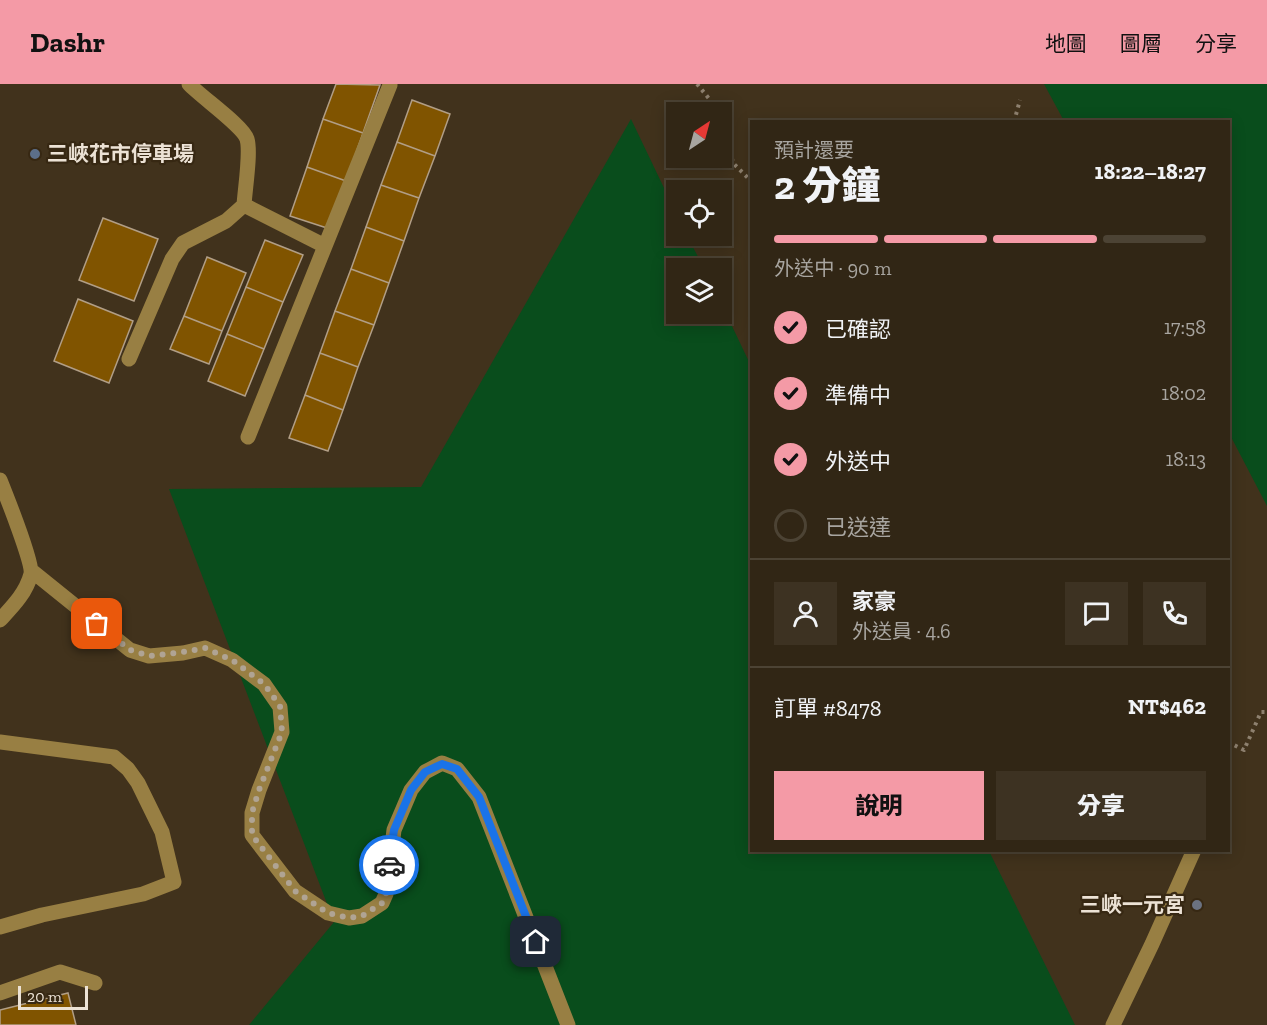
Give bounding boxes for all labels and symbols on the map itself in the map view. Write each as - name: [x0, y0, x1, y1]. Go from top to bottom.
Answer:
- north arrow: [666, 102, 732, 168]
- place label: 三峽花市停車場: [47, 141, 194, 166]
- marker: 三峽花市停車場: [28, 147, 42, 161]
- pin: [71, 598, 122, 649]
- courier: [359, 835, 419, 895]
- place label: 三峽一元宮: [1080, 892, 1185, 917]
- marker: 三峽一元宮: [1190, 898, 1204, 912]
- pin: [510, 916, 561, 967]
- scale bar: [18, 983, 88, 1010]

